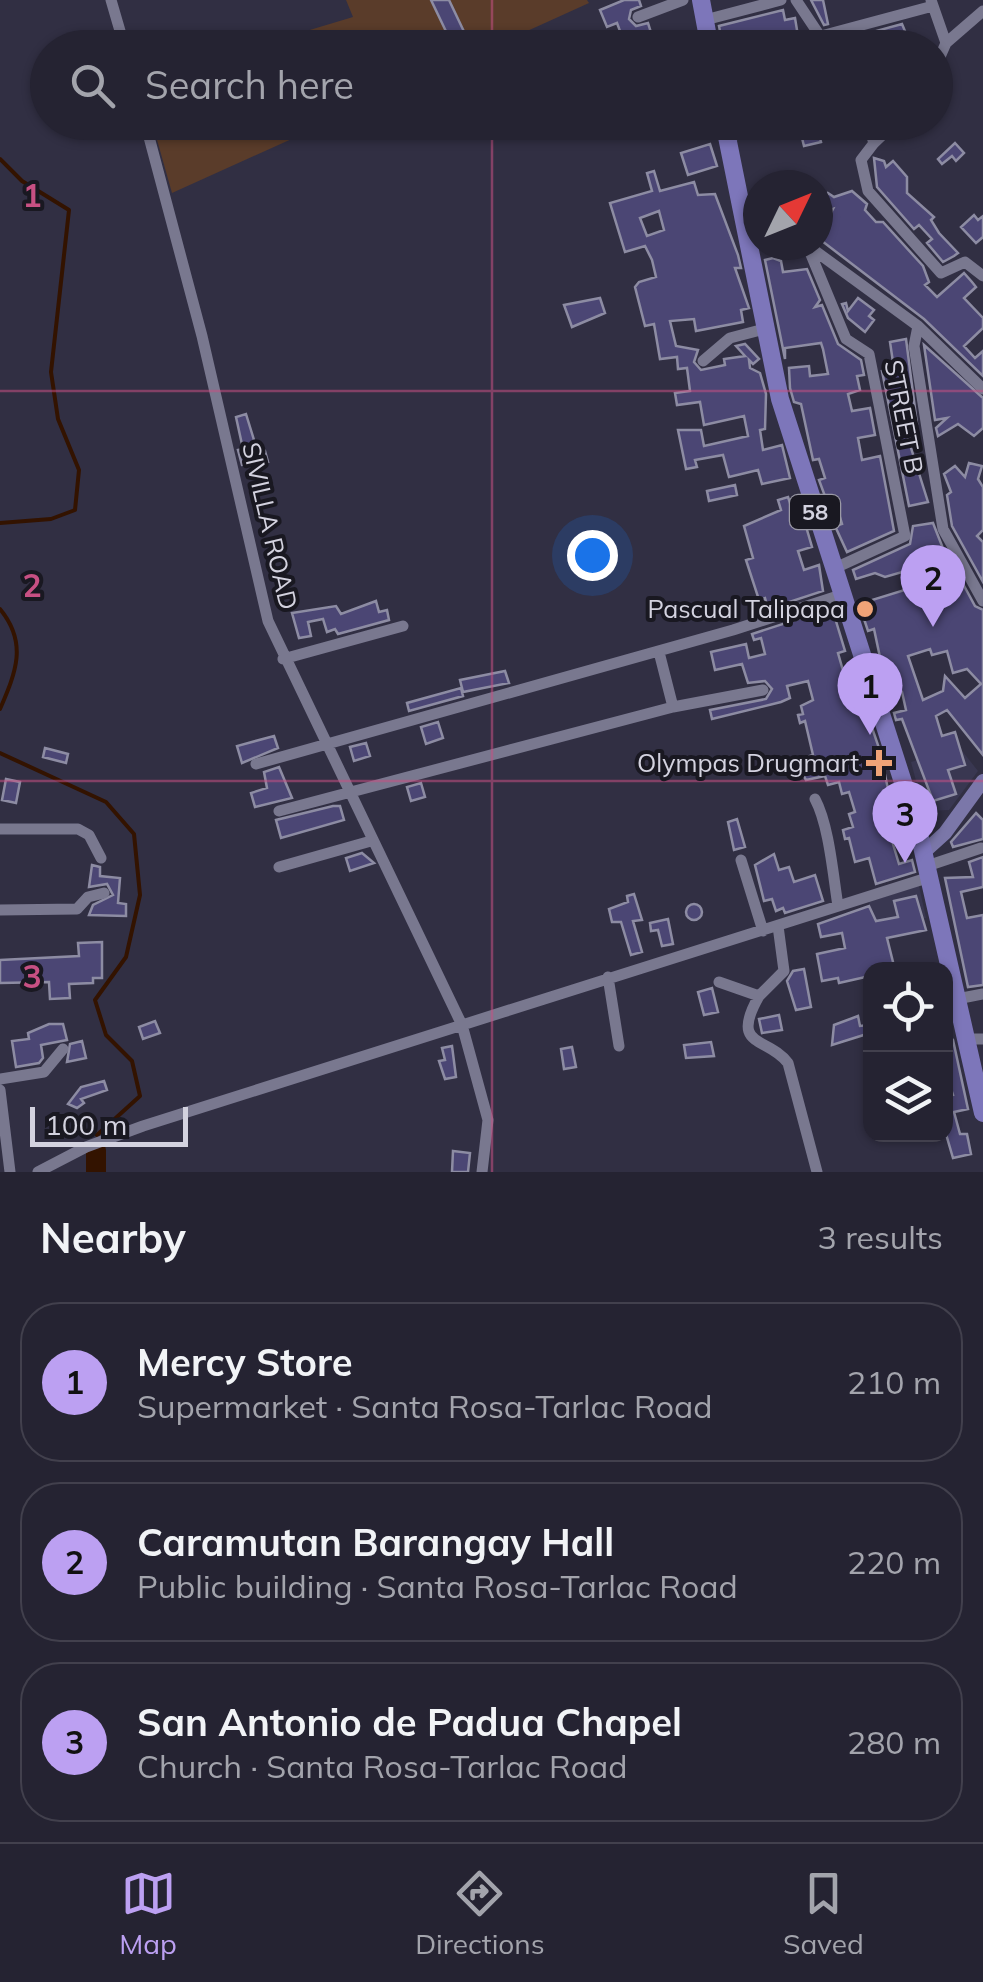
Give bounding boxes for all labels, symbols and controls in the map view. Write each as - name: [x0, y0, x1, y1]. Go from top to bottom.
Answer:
- search box: [30, 30, 953, 140]
- icon: search: [65, 58, 120, 113]
- text: Search here: [145, 61, 354, 109]
- north arrow: [743, 170, 833, 260]
- text: 1: [22, 175, 42, 215]
- street label: STREET B: [878, 357, 931, 476]
- street label: SIVILLA ROAD: [236, 439, 305, 613]
- road number: 58: [790, 495, 840, 529]
- your location: [567, 530, 618, 581]
- pin: 2: [900, 544, 966, 627]
- text: 2: [22, 565, 42, 605]
- place label: Pascual Talipapa: [648, 593, 845, 624]
- marker: Pascual Talipapa: [854, 598, 876, 620]
- pin: 1: [838, 652, 902, 735]
- place label: Olympas Drugmart: [637, 747, 859, 778]
- marker: Olympas Drugmart: [868, 752, 890, 774]
- pin: 3: [872, 780, 938, 863]
- text: 3: [22, 956, 42, 996]
- map controls: [863, 962, 953, 1142]
- button: locate: [863, 962, 953, 1052]
- button: layers: [863, 1052, 953, 1142]
- scale bar: [30, 1102, 188, 1146]
- text: 100 m: [45, 1107, 127, 1142]
- text: Nearby: [40, 1211, 186, 1264]
- text: 3 results: [818, 1217, 943, 1257]
- text: Mercy Store: [137, 1338, 353, 1386]
- text: 1: [65, 1362, 84, 1402]
- text: 210 m: [847, 1362, 941, 1402]
- text: Supermarket · Santa Rosa-Tarlac Road: [137, 1386, 712, 1426]
- text: Caramutan Barangay Hall: [137, 1518, 614, 1566]
- text: 2: [65, 1542, 84, 1582]
- text: 220 m: [847, 1542, 941, 1582]
- text: Public building · Santa Rosa-Tarlac Road: [137, 1566, 738, 1606]
- text: San Antonio de Padua Chapel: [137, 1698, 682, 1746]
- text: 3: [65, 1722, 84, 1762]
- text: 280 m: [847, 1722, 941, 1762]
- text: Church · Santa Rosa-Tarlac Road: [137, 1746, 627, 1786]
- tab: Map: [119, 1866, 177, 1961]
- tab: Directions: [415, 1866, 545, 1961]
- tab: Saved: [783, 1866, 864, 1961]

